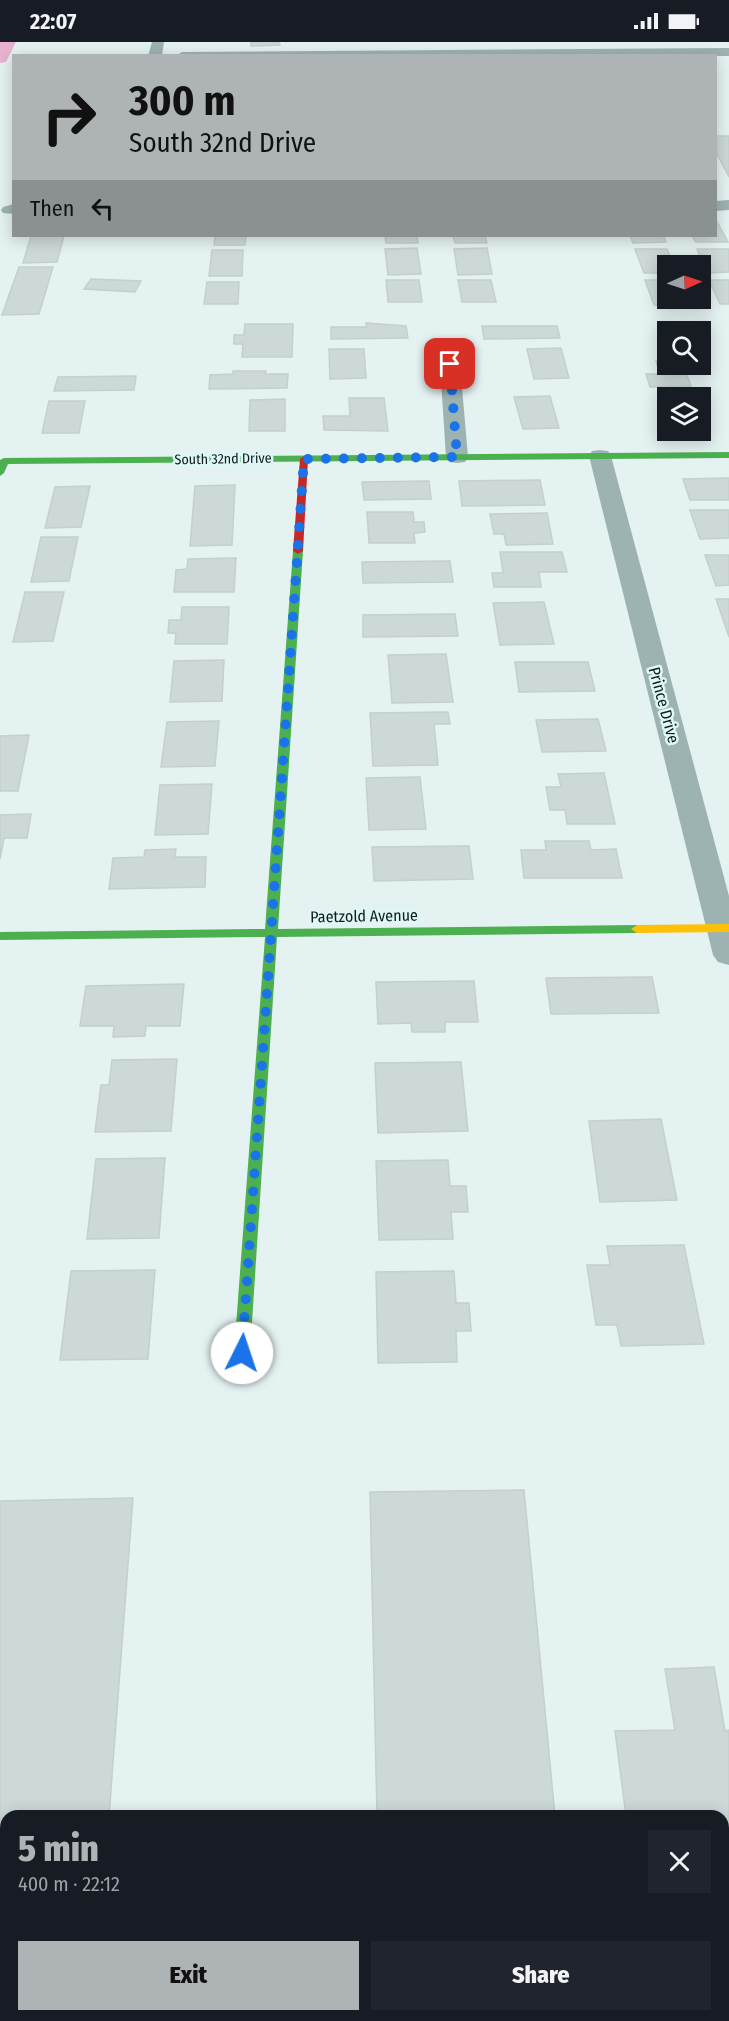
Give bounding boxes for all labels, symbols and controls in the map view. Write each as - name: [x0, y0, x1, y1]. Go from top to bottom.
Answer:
- text: 22:07: [30, 8, 76, 35]
- text: 300 m: [129, 76, 236, 126]
- icon: right: [30, 78, 108, 156]
- text: South 32nd Drive: [129, 127, 316, 159]
- icon: left: [86, 192, 119, 225]
- text: Then: [30, 195, 74, 222]
- north arrow: [657, 255, 711, 309]
- map controls: [657, 255, 711, 441]
- button: search: [657, 321, 711, 375]
- pin: [424, 338, 475, 389]
- icon: arrive: [433, 347, 466, 380]
- button: layers: [657, 387, 711, 441]
- street label: South 32nd Drive: [174, 450, 272, 468]
- street label: Prince Drive: [645, 665, 683, 745]
- street label: Paetzold Avenue: [310, 906, 418, 926]
- position arrow: [210, 1321, 274, 1385]
- text: 5 min: [18, 1827, 99, 1871]
- button: close: [648, 1830, 711, 1893]
- text: 400 m · 22:12: [18, 1872, 120, 1896]
- button: Exit: [18, 1941, 359, 2010]
- button: Share: [371, 1941, 711, 2010]

